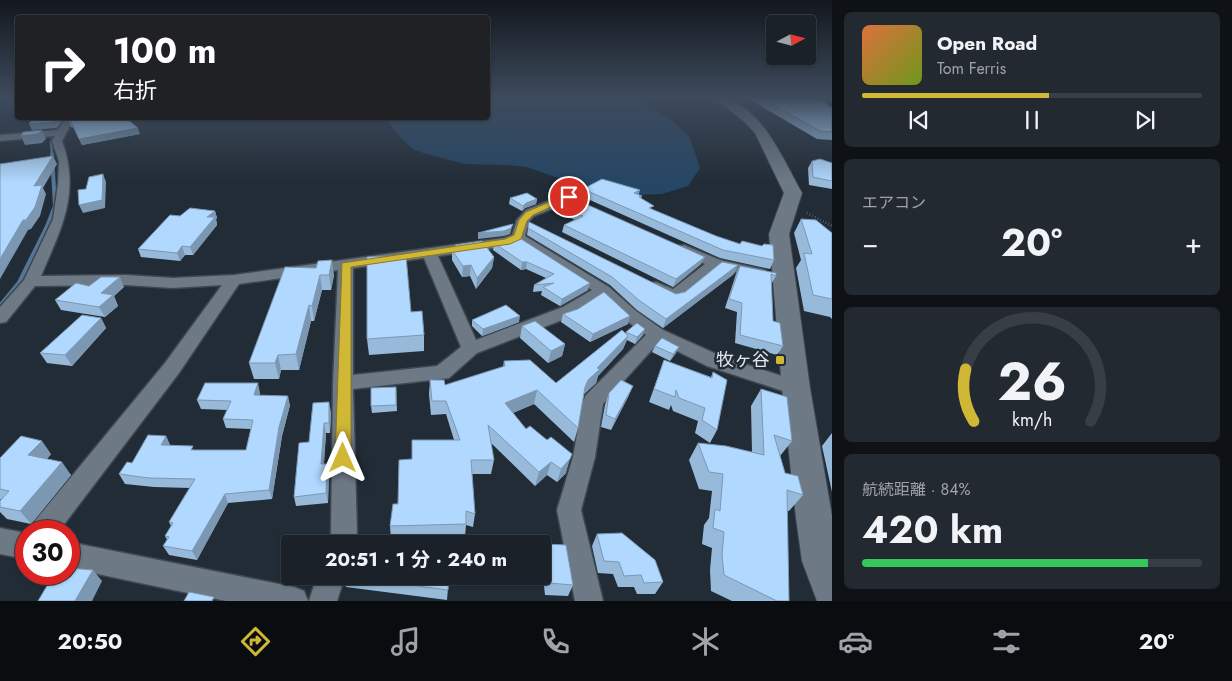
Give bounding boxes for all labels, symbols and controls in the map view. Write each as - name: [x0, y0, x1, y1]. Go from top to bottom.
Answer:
- north arrow: [766, 15, 816, 65]
- map controls: [766, 15, 816, 65]
- text: 100 m: [113, 26, 216, 76]
- text: Open Road: [937, 30, 1037, 57]
- icon: right: [30, 35, 95, 100]
- text: Tom Ferris: [937, 57, 1006, 80]
- text: 右折: [113, 74, 157, 106]
- icon: previous: [905, 106, 933, 134]
- icon: pause: [1018, 106, 1046, 134]
- icon: next: [1131, 106, 1159, 134]
- pin: [548, 176, 590, 218]
- icon: arrive: [555, 183, 583, 211]
- text: エアコン: [862, 191, 926, 214]
- text: 20°: [1001, 215, 1062, 270]
- text: −: [862, 223, 879, 264]
- text: +: [1185, 223, 1202, 264]
- text: 26: [998, 344, 1066, 420]
- place label: 牧ヶ谷: [716, 347, 770, 373]
- marker: 牧ヶ谷: [774, 354, 786, 366]
- text: km/h: [1012, 407, 1052, 433]
- position arrow: [316, 431, 368, 483]
- text: 航続距離 · 84%: [862, 478, 970, 501]
- text: 420 km: [862, 502, 1003, 557]
- speed limit sign: 30: [15, 520, 80, 585]
- text: 20:51 · 1 分 · 240 m: [325, 546, 507, 573]
- icon: directions: [238, 624, 273, 659]
- icon: music: [388, 624, 423, 659]
- icon: phone: [538, 624, 573, 659]
- icon: climate: [688, 624, 723, 659]
- icon: car: [838, 624, 873, 659]
- icon: filters: [989, 624, 1024, 659]
- text: 20:50: [58, 625, 122, 657]
- text: 20°: [1139, 625, 1174, 657]

